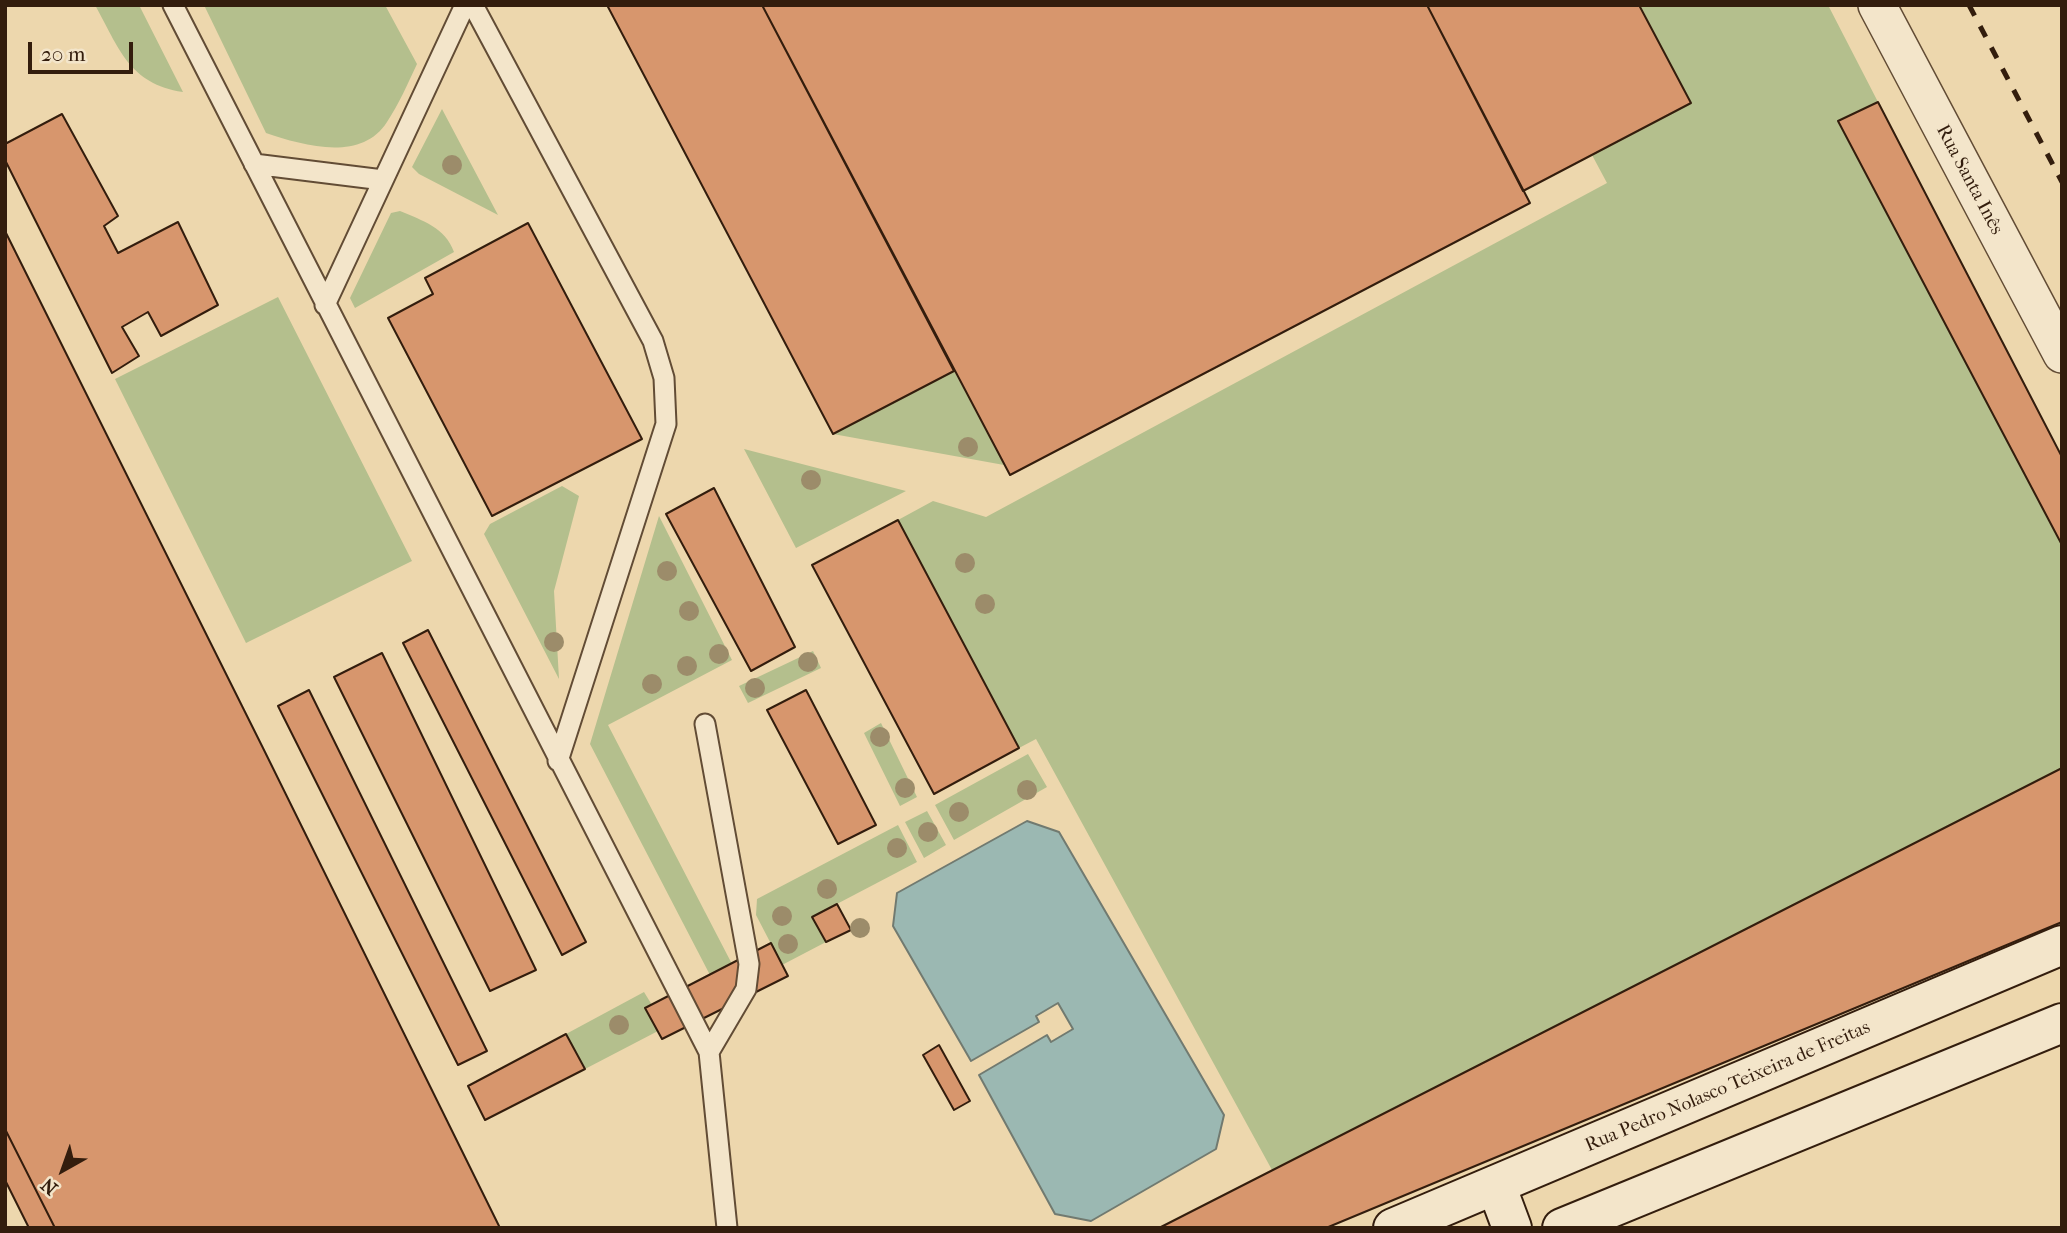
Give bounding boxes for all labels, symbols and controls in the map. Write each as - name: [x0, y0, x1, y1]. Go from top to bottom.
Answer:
- scale bar: [32, 28, 136, 72]
- text: 20 m: [41, 42, 85, 66]
- street label: Rua Santa Inês: [1931, 121, 2007, 239]
- street label: Rua Pedro Nolasco Teixeira de Freitas: [1582, 1016, 1874, 1158]
- north arrow: [28, 1135, 98, 1205]
- text: N: [37, 1173, 62, 1199]

